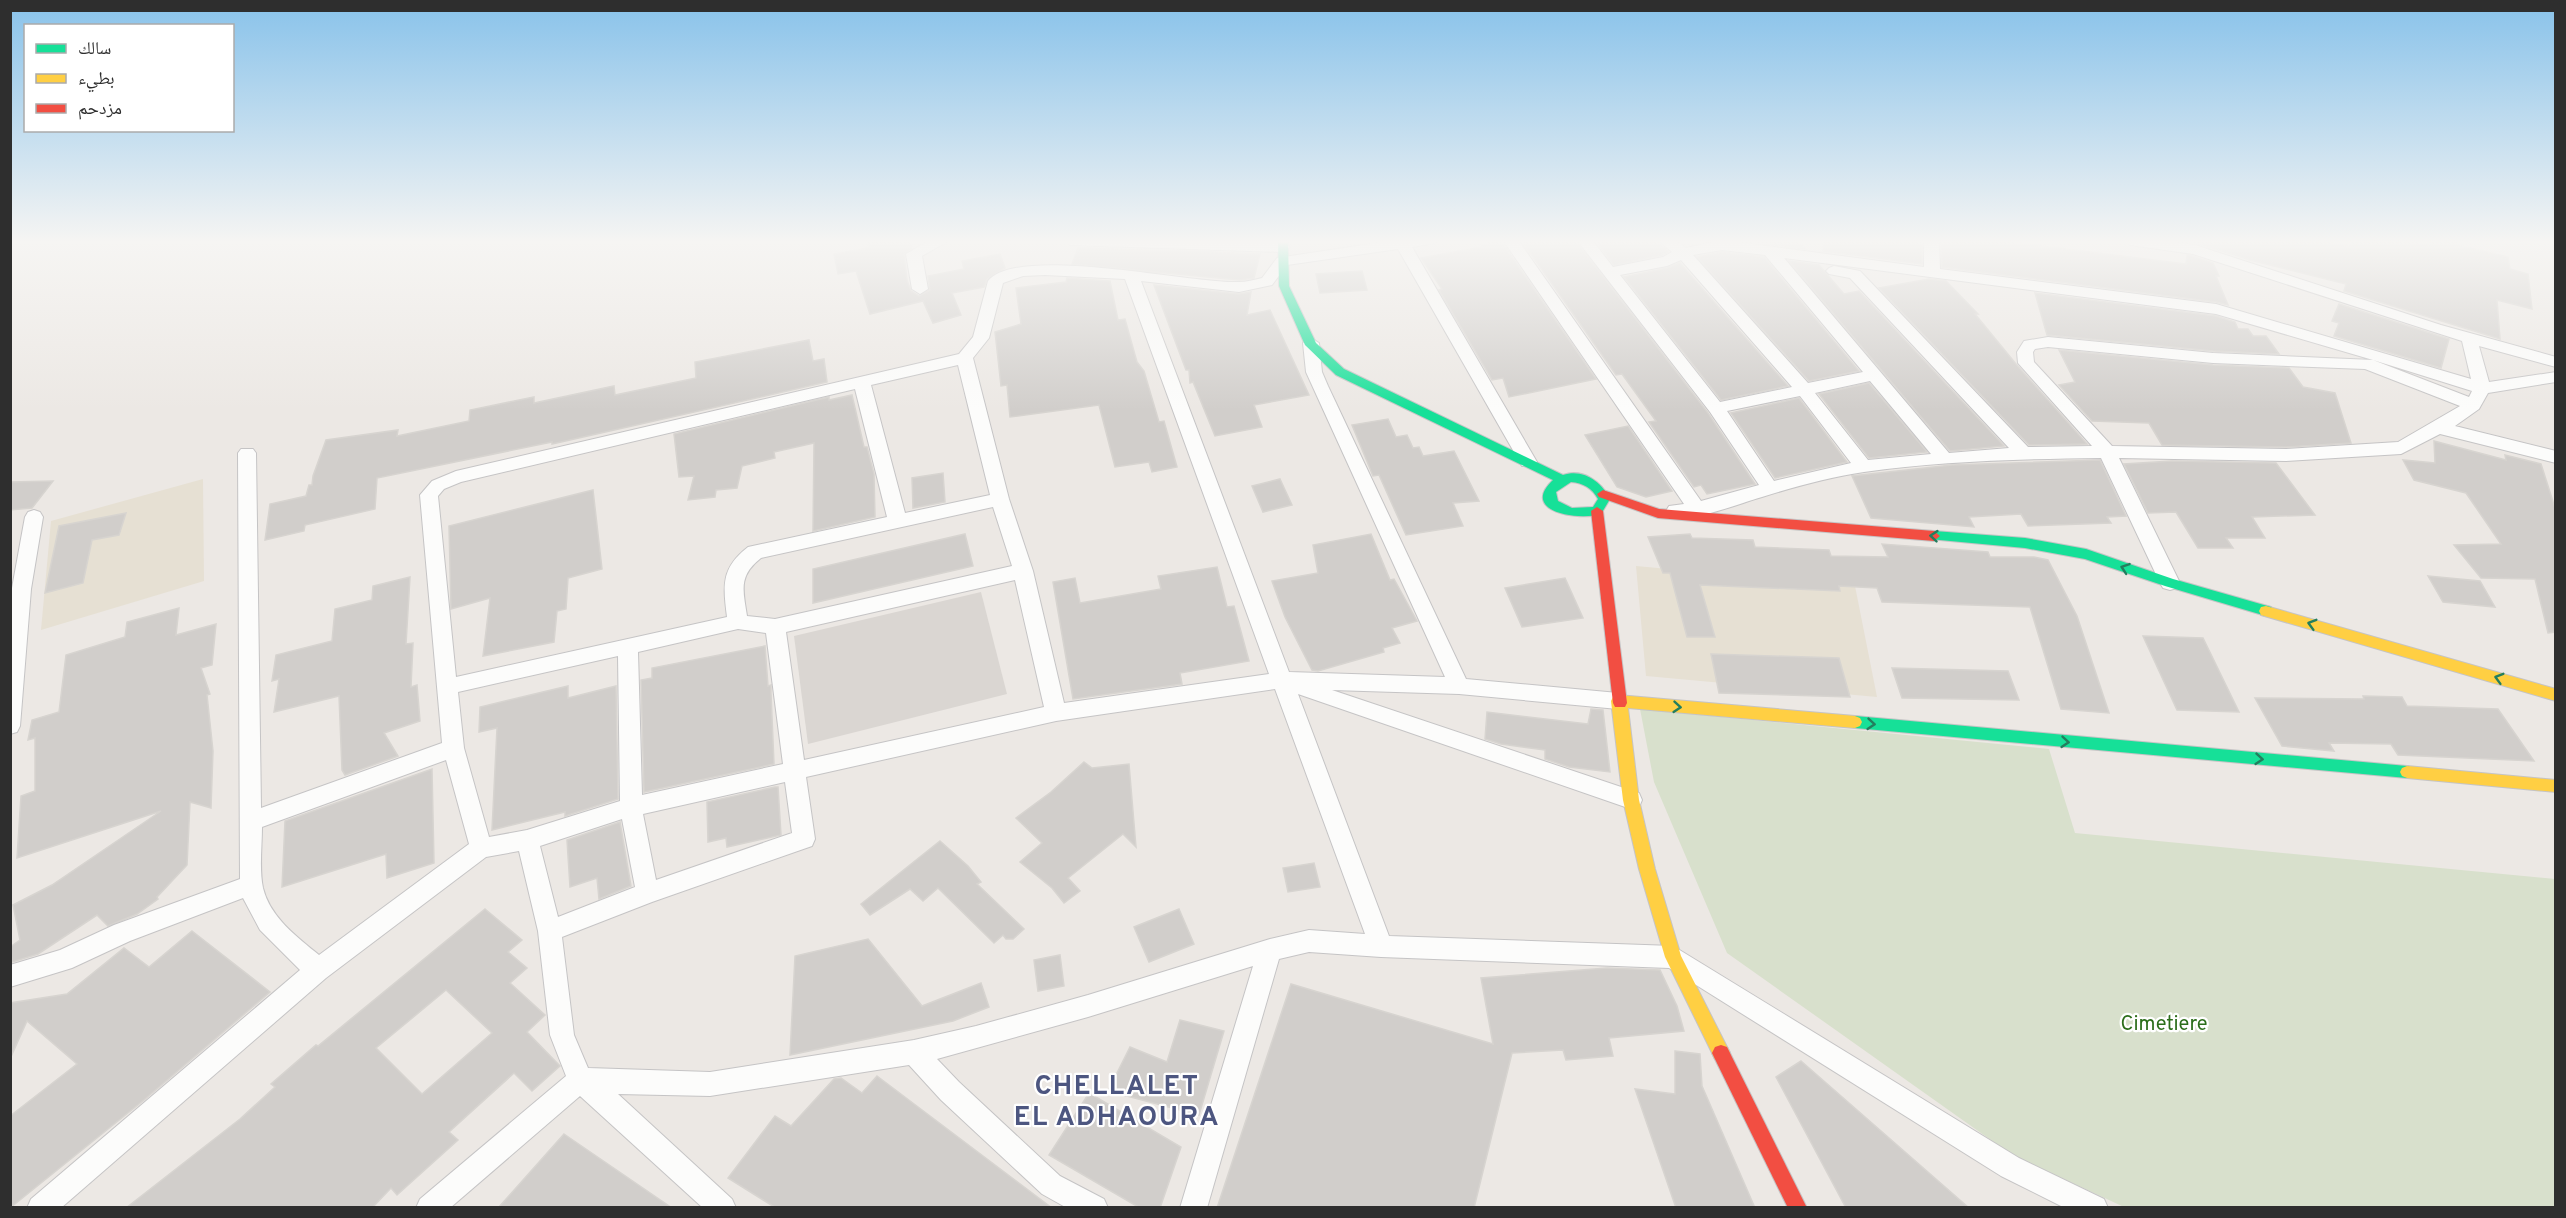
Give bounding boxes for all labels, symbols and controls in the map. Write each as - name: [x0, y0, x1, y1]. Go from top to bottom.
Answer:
- legend: [24, 24, 234, 132]
- text: سالك: [78, 38, 111, 61]
- text: بطيء: [78, 68, 115, 93]
- text: مزدحم: [78, 98, 122, 121]
- one-way arrow: [1929, 530, 1938, 543]
- one-way arrow: [2120, 562, 2131, 575]
- one-way arrow: [2307, 619, 2318, 631]
- one-way arrow: [2494, 673, 2505, 685]
- one-way arrow: [1672, 700, 1681, 713]
- one-way arrow: [1866, 717, 1875, 730]
- one-way arrow: [2060, 735, 2070, 748]
- one-way arrow: [2255, 752, 2264, 765]
- park label: Cimetiere: [2120, 1012, 2208, 1038]
- district label: CHELLALET EL ADHAOURA: [1014, 1070, 1220, 1135]

